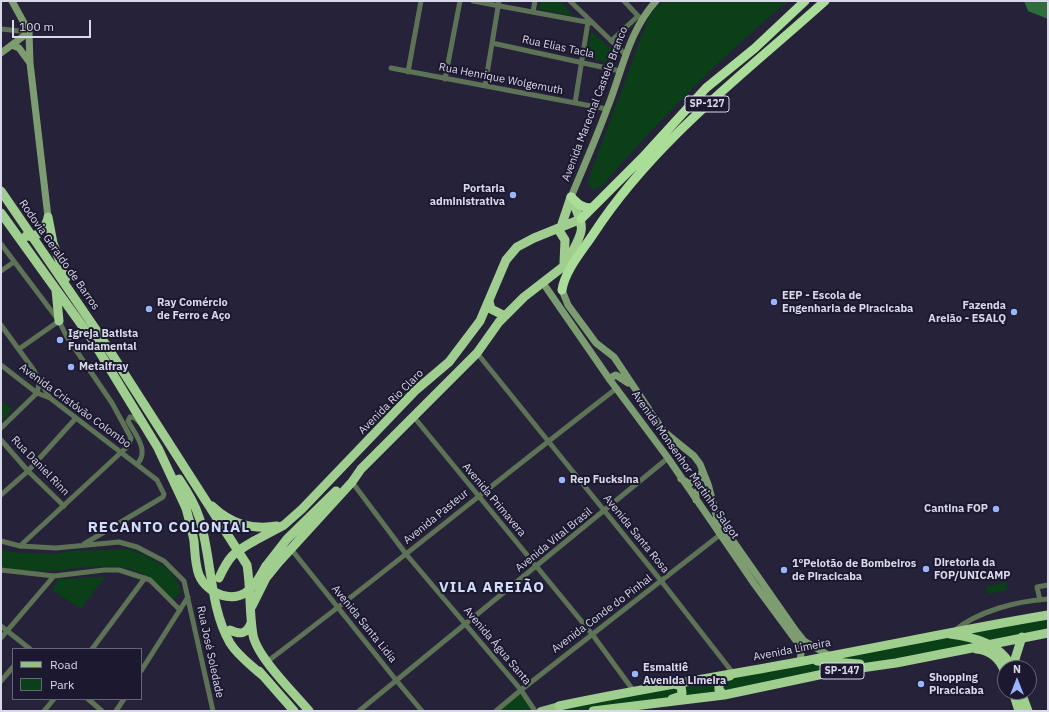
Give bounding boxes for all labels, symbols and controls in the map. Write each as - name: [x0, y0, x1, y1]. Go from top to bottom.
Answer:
- scale bar: [14, 12, 93, 38]
- text: 100 m: [19, 19, 54, 34]
- street label: Avenida Marechal Castelo Branco: [559, 25, 631, 183]
- street label: Rua Elias Tacla: [521, 33, 595, 61]
- street label: Rua Henrique Wolgemuth: [438, 60, 564, 98]
- road number: SP-127: [685, 96, 729, 112]
- place label: Portaria administrativa: [430, 182, 505, 208]
- marker: Portaria administrativa: [508, 190, 518, 200]
- street label: Rodovia Geraldo de Barros: [16, 197, 102, 313]
- place label: EEP - Escola de Engenharia de Piracicaba: [782, 289, 913, 315]
- place label: Ray Comércio de Ferro e Aço: [157, 296, 231, 322]
- marker: EEP - Escola de Engenharia de Piracicaba: [769, 297, 779, 307]
- place label: Fazenda Areião - ESALQ: [928, 299, 1006, 325]
- marker: Ray Comércio de Ferro e Aço: [144, 304, 154, 314]
- marker: Fazenda Areião - ESALQ: [1009, 307, 1019, 317]
- place label: Igreja Batista Fundamental: [68, 327, 138, 353]
- marker: Igreja Batista Fundamental: [55, 335, 65, 345]
- place label: Metalfray: [79, 360, 128, 374]
- street label: Avenida Cristóvão Colombo: [16, 361, 134, 451]
- marker: Metalfray: [66, 362, 76, 372]
- street label: Avenida Rio Claro: [356, 367, 426, 437]
- street label: Avenida Monsenhor Martinho Salgot: [629, 388, 741, 542]
- street label: Rua Daniel Rinn: [8, 433, 72, 499]
- street label: Avenida Primavera: [459, 461, 529, 539]
- place label: Rep Fucksina: [570, 473, 639, 487]
- marker: Rep Fucksina: [557, 475, 567, 485]
- street label: Avenida Pasteur: [401, 487, 471, 547]
- street label: Avenida Santa Rosa: [600, 492, 672, 576]
- place label: Cantina FOP: [924, 502, 988, 516]
- marker: Cantina FOP: [991, 504, 1001, 514]
- street label: Avenida Vital Brasil: [513, 505, 595, 575]
- district label: RECANTO COLONIAL: [88, 519, 250, 537]
- place label: Diretoria da FOP/UNICAMP: [934, 556, 1010, 582]
- place label: 1ºPelotão de Bombeiros de Piracicaba: [792, 557, 916, 583]
- marker: Diretoria da FOP/UNICAMP: [921, 564, 931, 574]
- marker: 1ºPelotão de Bombeiros de Piracicaba: [779, 565, 789, 575]
- street label: Avenida Conde do Pinhal: [549, 572, 655, 656]
- district label: VILA AREIÃO: [439, 579, 545, 597]
- street label: Avenida Santa Lidia: [329, 582, 399, 666]
- street label: Avenida Água Santa: [461, 604, 533, 688]
- street label: Rua José Soledade: [194, 605, 226, 699]
- street label: Avenida Limeira: [752, 636, 832, 664]
- legend: [12, 648, 142, 700]
- text: Road: [50, 657, 78, 672]
- north arrow: [997, 660, 1037, 700]
- place label: Esmaltiê Avenida Limeira: [643, 661, 726, 687]
- text: N: [1013, 662, 1021, 676]
- road number: SP-147: [820, 663, 864, 679]
- marker: Esmaltiê Avenida Limeira: [630, 669, 640, 679]
- place label: Shopping Piracicaba: [929, 671, 984, 697]
- text: Park: [50, 677, 74, 692]
- marker: Shopping Piracicaba: [916, 679, 926, 689]

